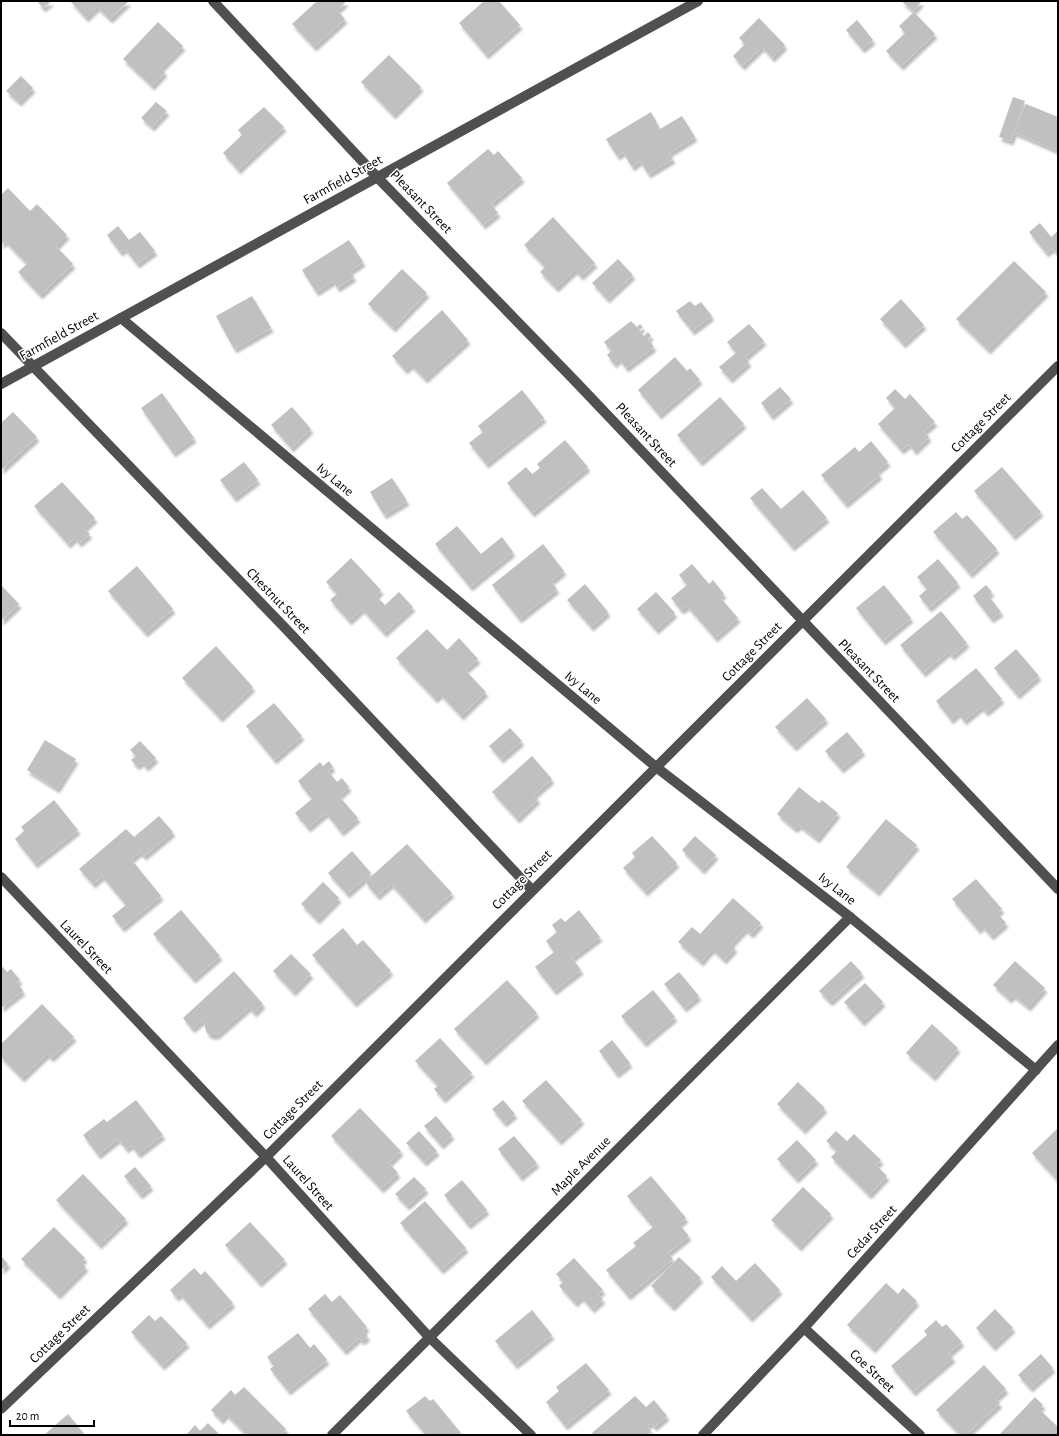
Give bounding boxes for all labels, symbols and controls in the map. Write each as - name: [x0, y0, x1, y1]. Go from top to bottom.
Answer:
- street label: Farmfield Street: [301, 152, 385, 207]
- street label: Pleasant Street: [387, 168, 455, 237]
- street label: Farmfield Street: [17, 308, 101, 363]
- street label: Cottage Street: [949, 390, 1014, 455]
- street label: Pleasant Street: [613, 400, 679, 470]
- street label: Ivy Lane: [314, 461, 356, 499]
- street label: Chestnut Street: [244, 566, 313, 637]
- street label: Cottage Street: [720, 619, 785, 684]
- street label: Pleasant Street: [835, 637, 903, 706]
- street label: Ivy Lane: [562, 669, 604, 707]
- street label: Cottage Street: [490, 847, 555, 912]
- street label: Ivy Lane: [816, 870, 858, 908]
- street label: Laurel Street: [57, 917, 115, 977]
- street label: Cottage Street: [261, 1077, 326, 1142]
- street label: Maple Avenue: [549, 1134, 613, 1198]
- street label: Laurel Street: [280, 1153, 337, 1214]
- street label: Cedar Street: [844, 1202, 900, 1262]
- street label: Cottage Street: [27, 1302, 93, 1366]
- street label: Coe Street: [847, 1347, 897, 1395]
- scale bar: [10, 1402, 94, 1428]
- text: 20 m: [16, 1410, 39, 1422]

